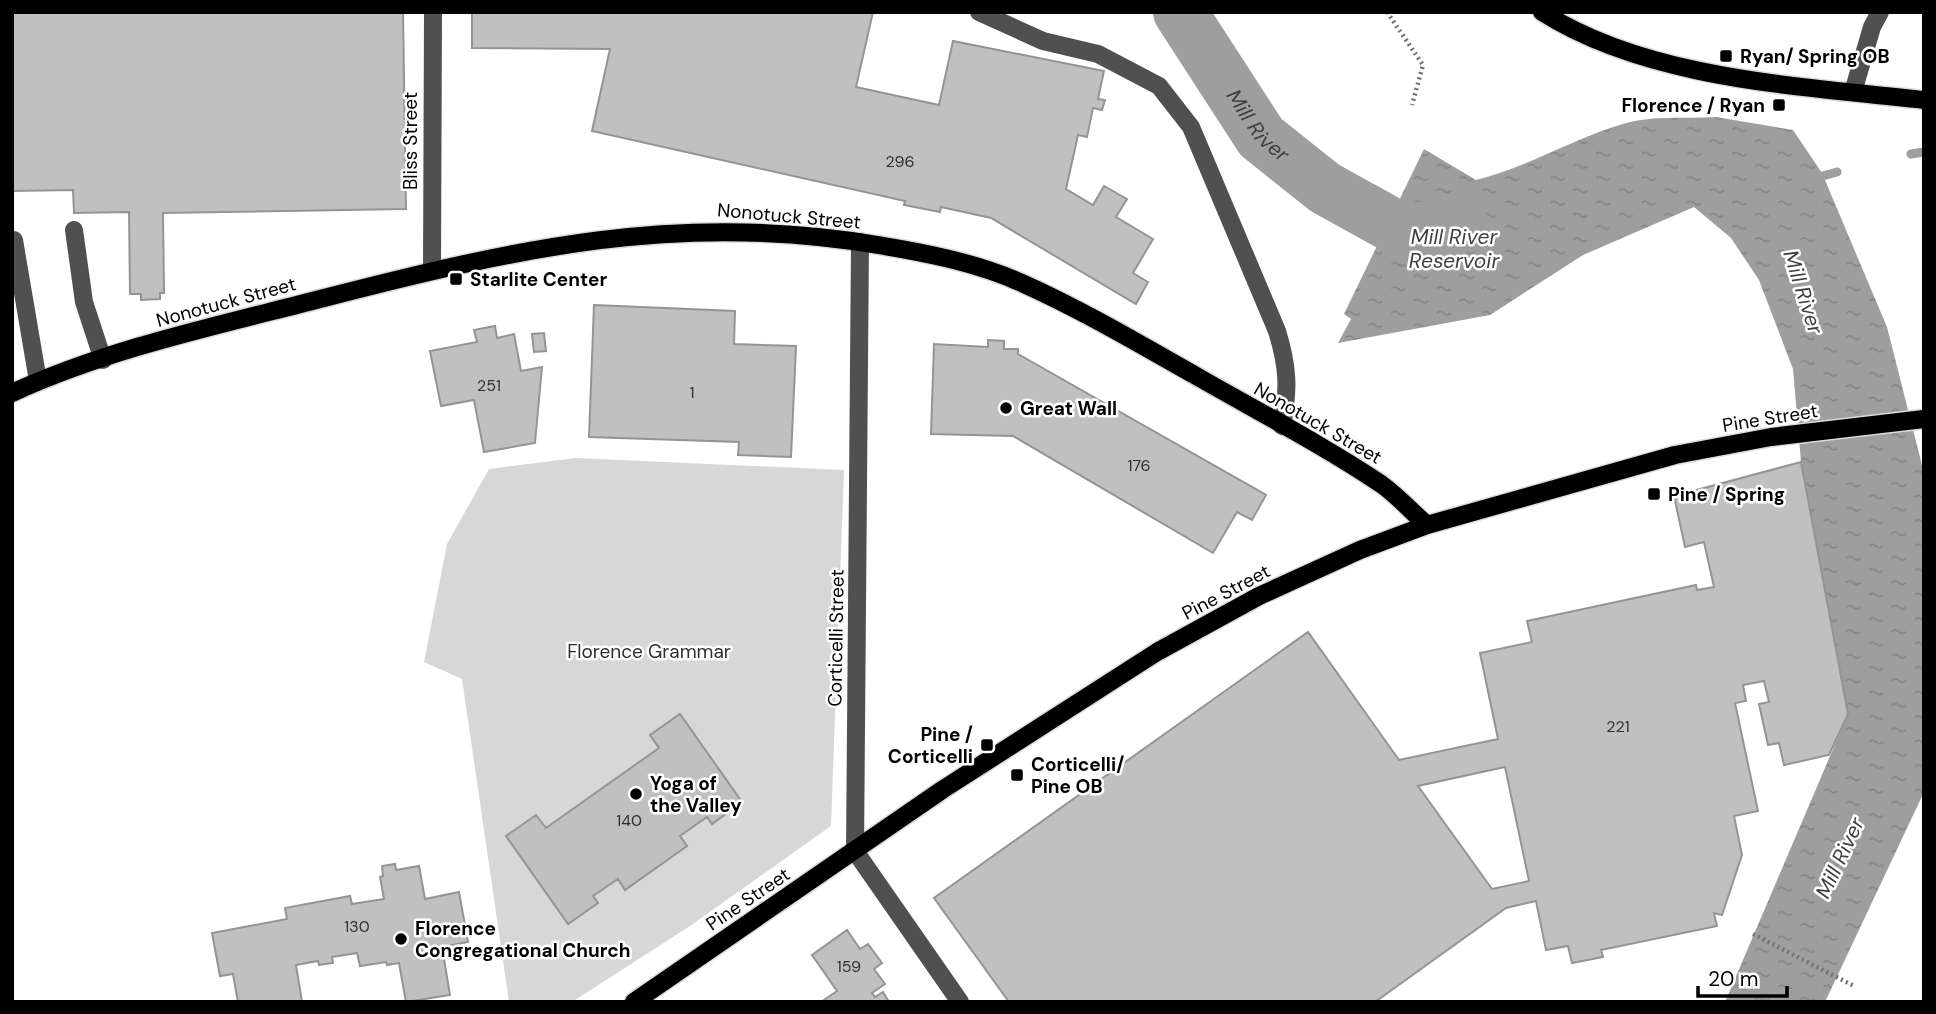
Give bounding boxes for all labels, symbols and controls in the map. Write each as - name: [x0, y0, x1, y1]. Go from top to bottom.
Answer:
- place label: Ryan/ Spring OB: [1740, 44, 1890, 69]
- marker: Ryan/ Spring OB: [1718, 48, 1734, 64]
- water label: Mill River: [1220, 84, 1296, 169]
- street label: Bliss Street: [398, 92, 423, 190]
- place label: Florence / Ryan: [1621, 93, 1765, 118]
- marker: Florence / Ryan: [1771, 97, 1787, 113]
- house number: 296: [885, 151, 915, 172]
- street label: Nonotuck Street: [716, 197, 862, 235]
- water label: Mill River Reservoir: [1409, 223, 1500, 275]
- water label: Mill River: [1776, 247, 1830, 339]
- place label: Starlite Center: [470, 267, 607, 292]
- street label: Nonotuck Street: [153, 271, 299, 333]
- marker: Starlite Center: [448, 271, 464, 287]
- house number: 251: [477, 375, 501, 396]
- street label: Nonotuck Street: [1249, 376, 1387, 470]
- house number: 1: [690, 382, 695, 403]
- place label: Great Wall: [1020, 396, 1117, 421]
- street label: Pine Street: [1721, 398, 1819, 438]
- marker: Great Wall: [998, 400, 1014, 416]
- house number: 176: [1127, 455, 1151, 476]
- place label: Pine / Spring: [1668, 482, 1785, 507]
- marker: Pine / Spring: [1646, 486, 1662, 502]
- street label: Pine Street: [1178, 558, 1274, 626]
- street label: Corticelli Street: [822, 569, 850, 707]
- park label: Florence Grammar: [567, 639, 731, 664]
- house number: 221: [1606, 716, 1630, 737]
- place label: Pine / Corticelli: [888, 722, 973, 769]
- marker: Pine / Corticelli: [979, 737, 995, 753]
- place label: Corticelli/ Pine OB: [1031, 752, 1124, 799]
- marker: Corticelli/ Pine OB: [1009, 767, 1025, 783]
- place label: Yoga of the Valley: [650, 771, 742, 818]
- marker: Yoga of the Valley: [628, 786, 644, 802]
- house number: 140: [616, 810, 642, 831]
- water label: Mill River: [1809, 812, 1871, 903]
- street label: Pine Street: [701, 862, 795, 936]
- house number: 130: [344, 916, 370, 937]
- place label: Florence Congregational Church: [415, 916, 631, 963]
- marker: Florence Congregational Church: [393, 931, 409, 947]
- scale bar: [1698, 954, 1787, 998]
- house number: 159: [837, 956, 861, 977]
- text: 20 m: [1708, 965, 1759, 993]

